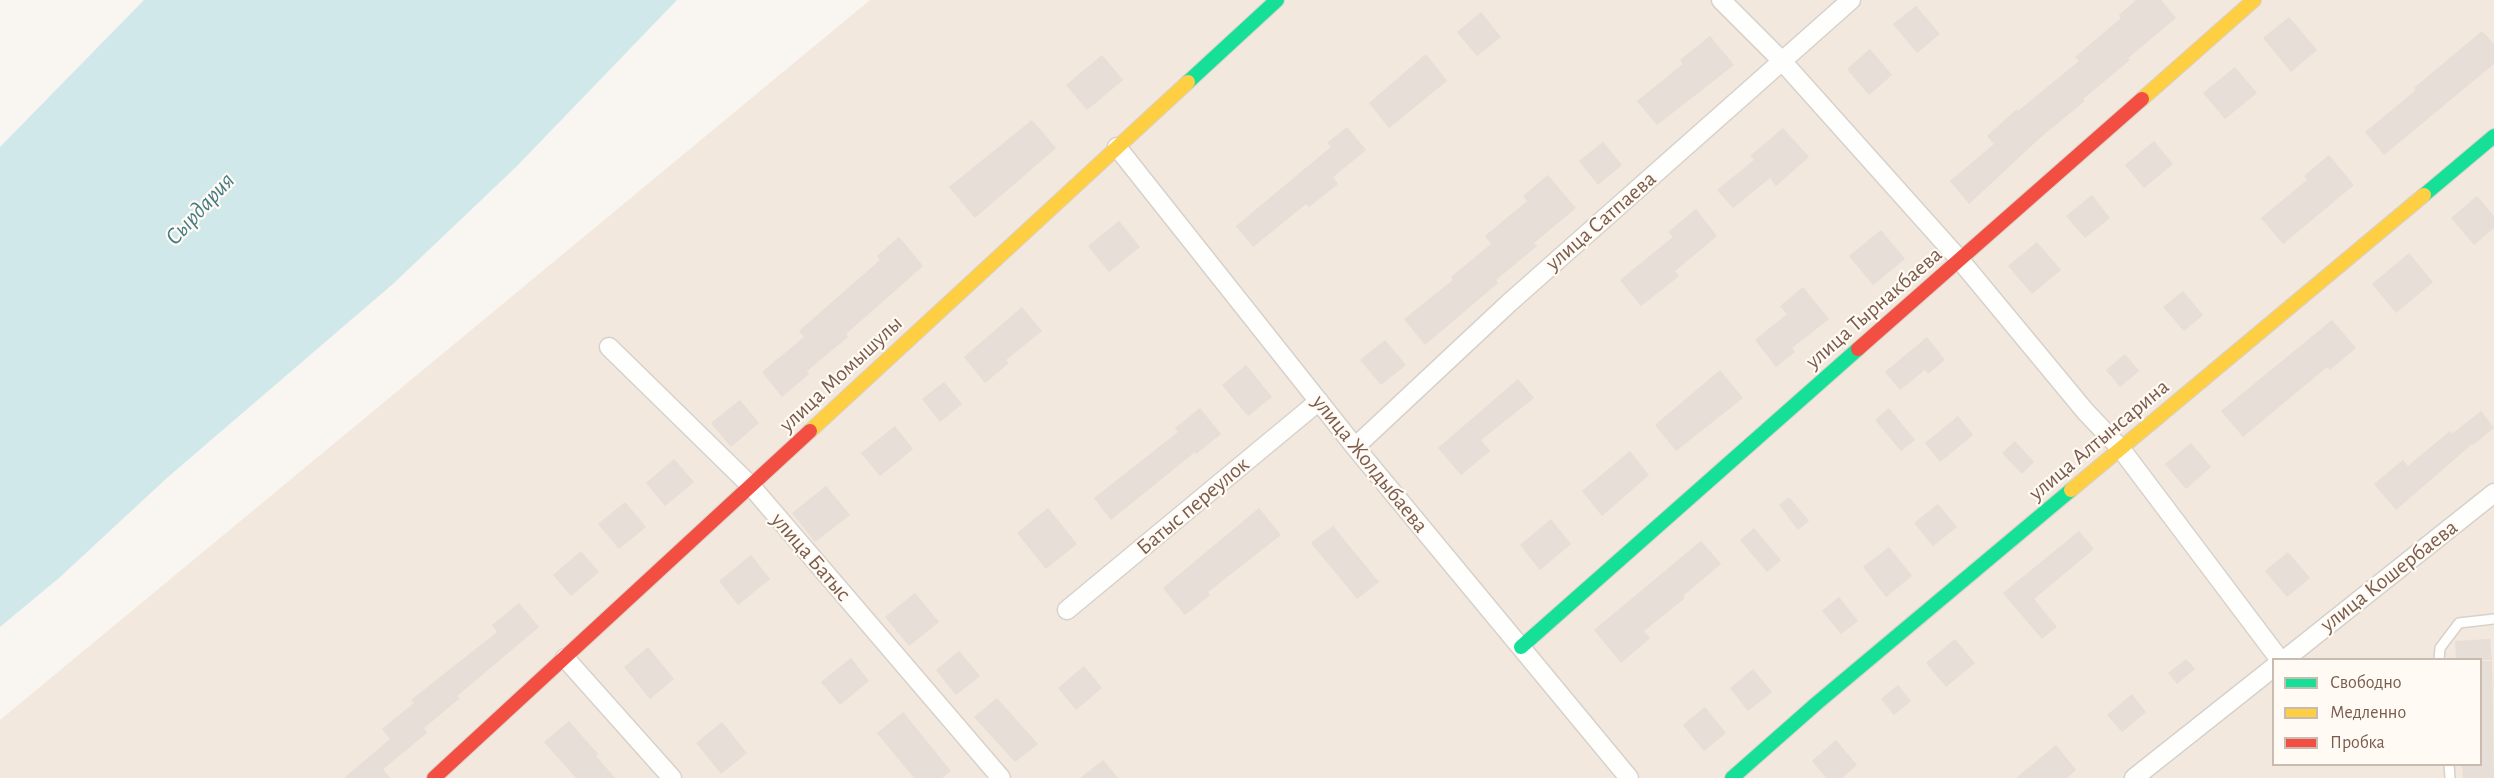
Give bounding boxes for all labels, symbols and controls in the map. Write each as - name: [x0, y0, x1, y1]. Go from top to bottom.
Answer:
- street label: улица Сатпаева: [1540, 166, 1662, 276]
- water label: Сырдария: [159, 167, 241, 251]
- street label: улица Тырнакбаева: [1800, 241, 1948, 375]
- street label: улица Момышулы: [774, 310, 908, 438]
- street label: улица Алтынсарина: [2023, 374, 2175, 506]
- street label: улица Жолдыбаева: [1306, 390, 1434, 538]
- street label: Батыс переулок: [1131, 451, 1255, 561]
- street label: улица Батыс: [765, 507, 857, 607]
- street label: улица Кошербаева: [2315, 514, 2463, 638]
- legend: [2272, 658, 2482, 766]
- text: Свободно: [2330, 674, 2402, 692]
- text: Медленно: [2330, 704, 2406, 722]
- text: Пробка: [2330, 734, 2385, 752]

